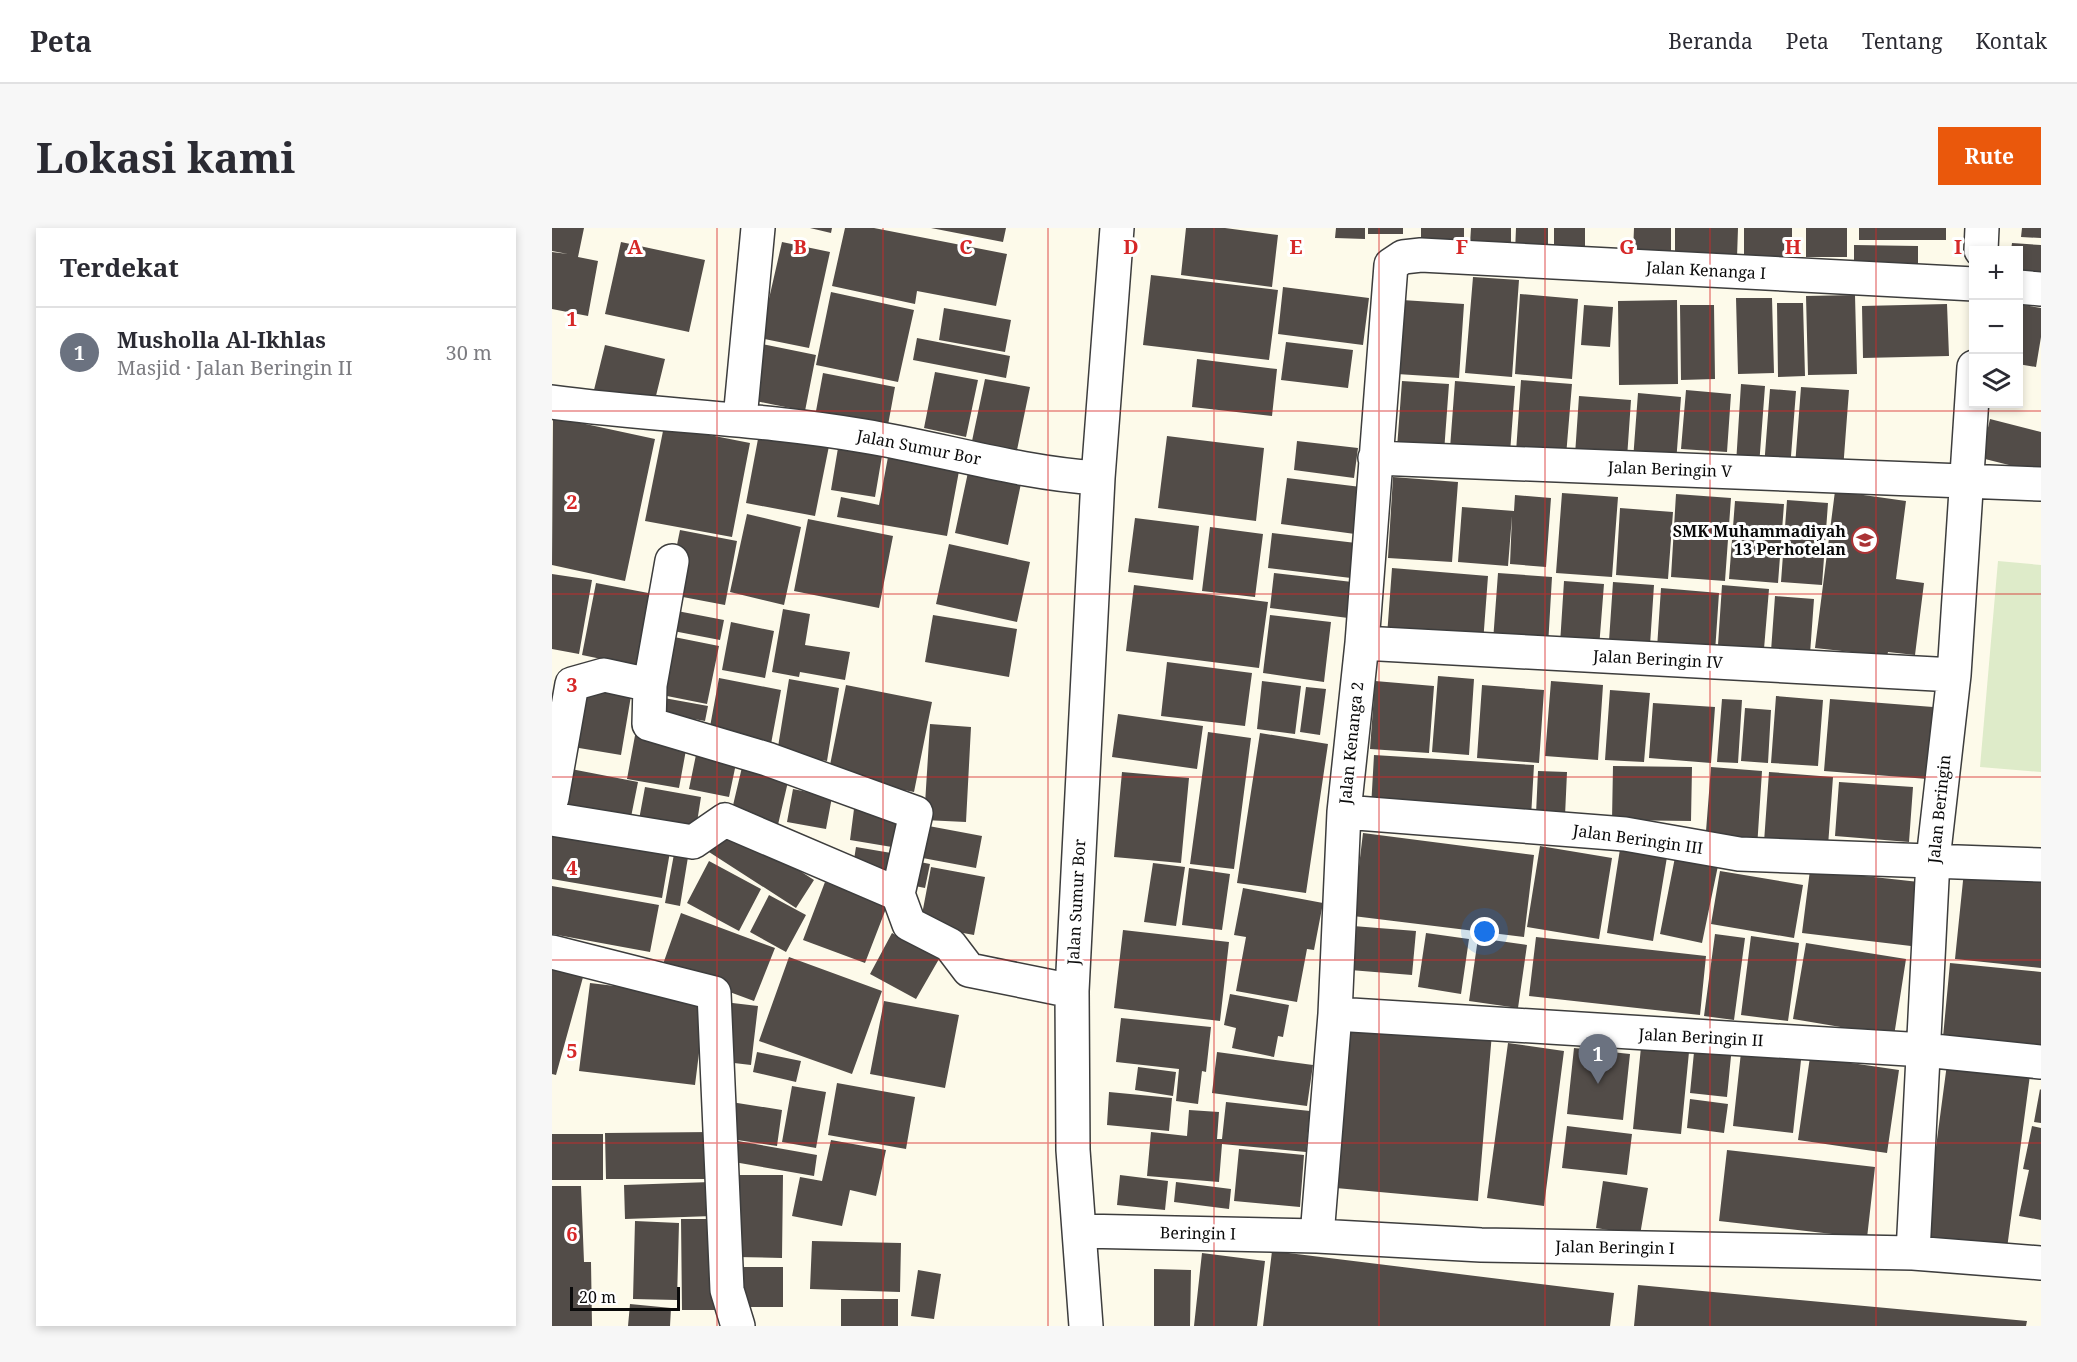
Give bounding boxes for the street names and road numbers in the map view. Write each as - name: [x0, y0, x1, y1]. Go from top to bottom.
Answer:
- street label: Jalan Kenanga I: [1645, 256, 1767, 284]
- street label: Jalan Sumur Bor: [854, 424, 984, 470]
- street label: Jalan Beringin V: [1607, 456, 1733, 482]
- street label: Jalan Beringin IV: [1591, 645, 1724, 673]
- street label: Jalan Kenanga 2: [1334, 681, 1368, 806]
- street label: Jalan Beringin: [1922, 754, 1956, 865]
- street label: Jalan Beringin III: [1571, 819, 1705, 859]
- street label: Jalan Sumur Bor: [1062, 838, 1090, 967]
- street label: Jalan Beringin II: [1637, 1023, 1764, 1051]
- street label: Beringin I: [1160, 1221, 1236, 1245]
- street label: Jalan Beringin I: [1554, 1235, 1675, 1259]

